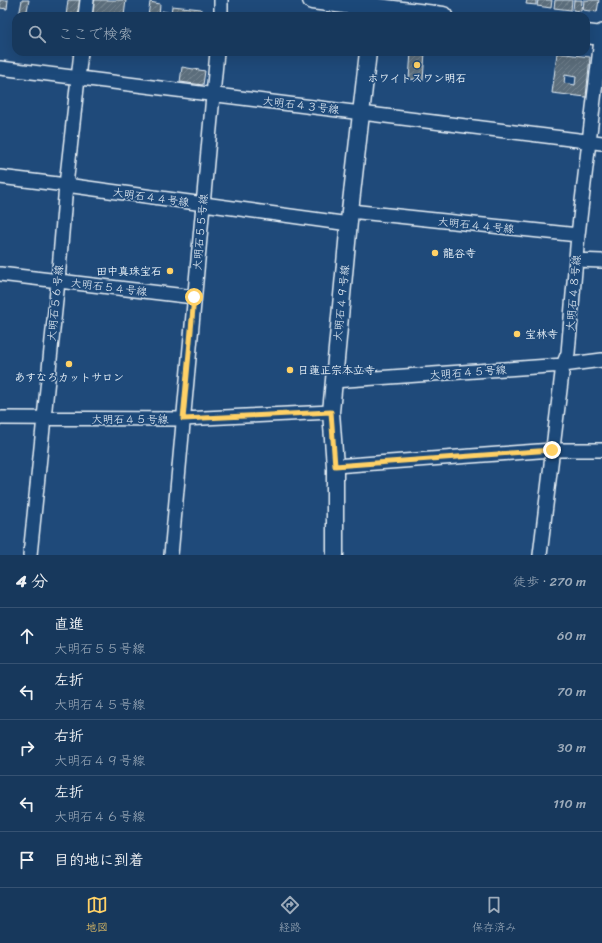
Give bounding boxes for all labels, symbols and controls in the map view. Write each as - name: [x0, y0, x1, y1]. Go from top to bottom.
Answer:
- search box: [12, 12, 590, 56]
- text: ここで検索: [58, 21, 133, 47]
- icon: search: [26, 23, 48, 45]
- marker: ホワイトスワン明石: [412, 60, 422, 70]
- place label: ホワイトスワン明石: [368, 69, 466, 88]
- street label: 大明石４３号線: [262, 91, 340, 120]
- street label: 大明石４４号線: [111, 183, 190, 212]
- street label: 大明石５５号線: [188, 193, 213, 271]
- street label: 大明石４４号線: [437, 212, 515, 239]
- place label: 龍谷寺: [443, 244, 476, 263]
- marker: 龍谷寺: [430, 248, 440, 258]
- street label: 大明石４８号線: [561, 254, 586, 332]
- place label: 田中真珠宝石: [96, 262, 162, 281]
- street label: 大明石５６号線: [42, 264, 69, 342]
- street label: 大明石４９号線: [328, 264, 355, 342]
- marker: 田中真珠宝石: [165, 266, 175, 276]
- street label: 大明石５４号線: [70, 273, 148, 302]
- route start: [185, 288, 203, 306]
- place label: 宝林寺: [525, 325, 558, 344]
- marker: 宝林寺: [512, 329, 522, 339]
- marker: あすなろカットサロン: [64, 359, 74, 369]
- street label: 大明石４５号線: [429, 360, 507, 385]
- place label: 日蓮正宗本立寺: [298, 361, 375, 380]
- marker: 日蓮正宗本立寺: [285, 365, 295, 375]
- place label: あすなろカットサロン: [14, 368, 124, 387]
- street label: 大明石４５号線: [92, 410, 169, 429]
- route end: [543, 441, 561, 459]
- text: 4 分: [16, 566, 48, 596]
- text: 徒歩 · 270 m: [513, 570, 586, 593]
- text: 直進: [54, 611, 84, 637]
- text: 60 m: [557, 624, 586, 647]
- icon: ahead: [16, 625, 38, 647]
- text: 大明石５５号線: [54, 637, 145, 660]
- text: 左折: [54, 667, 84, 693]
- text: 70 m: [557, 680, 586, 703]
- icon: left: [16, 681, 38, 703]
- text: 大明石４５号線: [54, 693, 145, 716]
- text: 右折: [54, 723, 84, 749]
- text: 30 m: [557, 736, 586, 759]
- icon: right: [16, 737, 38, 759]
- text: 大明石４９号線: [54, 749, 145, 772]
- text: 左折: [54, 779, 84, 805]
- text: 110 m: [553, 792, 586, 815]
- icon: left: [16, 793, 38, 815]
- text: 大明石４６号線: [54, 805, 145, 828]
- text: 目的地に到着: [54, 847, 144, 873]
- icon: arrive: [16, 849, 38, 871]
- tab: 地図: [86, 894, 108, 937]
- tab: 経路: [279, 894, 301, 937]
- tab: 保存済み: [472, 894, 516, 937]

